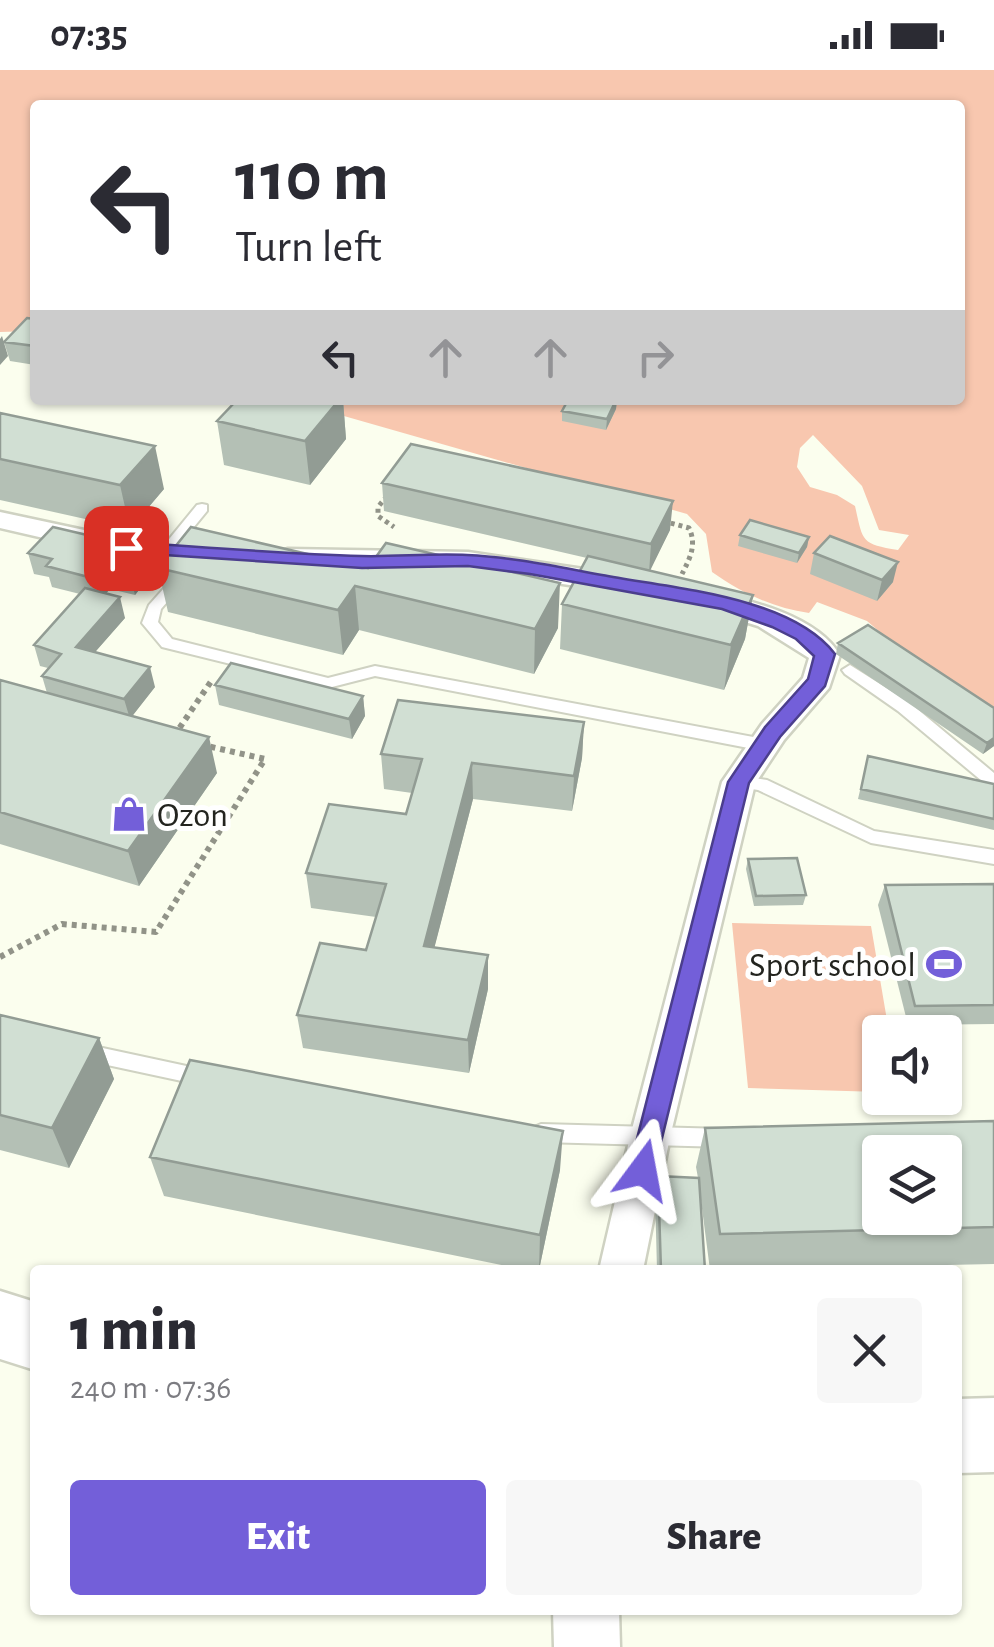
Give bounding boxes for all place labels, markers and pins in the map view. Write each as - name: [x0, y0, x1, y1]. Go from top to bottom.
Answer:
- pin: [84, 506, 169, 591]
- shop icon: Ozon: [110, 795, 148, 833]
- place label: Ozon: [157, 798, 228, 833]
- sports icon: Sport school: [925, 945, 963, 983]
- place label: Sport school: [749, 948, 916, 983]

